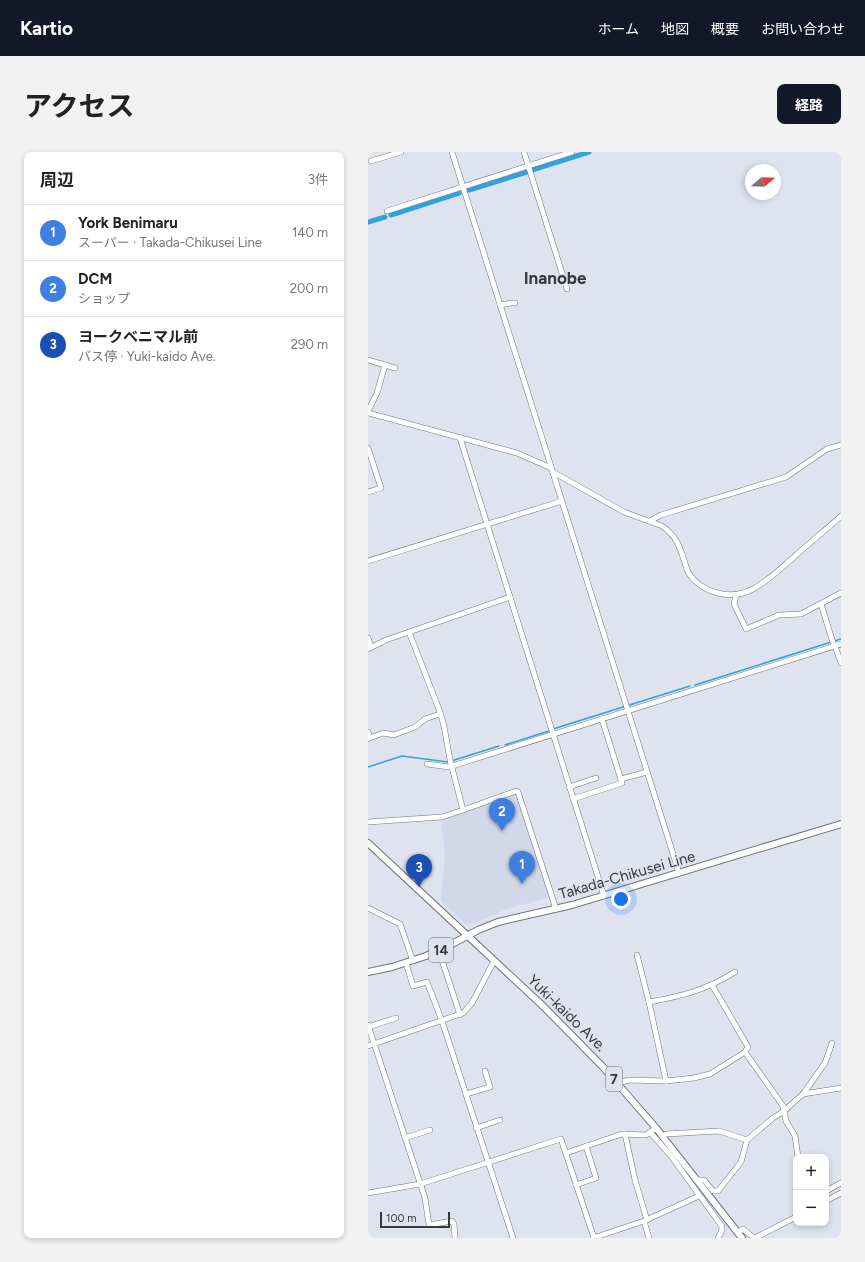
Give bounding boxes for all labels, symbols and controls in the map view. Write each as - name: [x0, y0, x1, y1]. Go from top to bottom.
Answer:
- text: Kartio: [20, 17, 73, 40]
- text: ホーム: [597, 21, 639, 38]
- text: 地図: [661, 21, 689, 38]
- text: 概要: [711, 21, 739, 38]
- text: お問い合わせ: [761, 21, 845, 38]
- button: 経路: [777, 84, 841, 124]
- text: アクセス: [24, 89, 135, 123]
- north arrow: [745, 164, 781, 200]
- text: 周辺: [40, 170, 74, 190]
- text: 3件: [308, 172, 328, 187]
- text: York Benimaru: [78, 214, 178, 232]
- text: 1: [50, 225, 56, 240]
- text: 140 m: [292, 225, 328, 240]
- text: スーパー · Takada-Chikusei Line: [78, 235, 262, 250]
- district label: Inanobe: [524, 268, 587, 288]
- text: DCM: [78, 270, 112, 288]
- text: 2: [49, 281, 57, 296]
- text: 200 m: [290, 281, 328, 296]
- text: ショップ: [78, 291, 130, 306]
- text: ヨークベニマル前: [78, 328, 198, 346]
- text: 3: [49, 337, 57, 352]
- text: 290 m: [291, 337, 328, 352]
- text: バス停 · Yuki-kaido Ave.: [78, 349, 215, 364]
- pin: 2: [489, 798, 515, 831]
- street label: Takada-Chikusei Line: [557, 847, 697, 903]
- pin: 1: [509, 851, 535, 884]
- pin: 3: [406, 854, 432, 887]
- your location: [611, 889, 631, 909]
- road number: 14: [429, 938, 453, 962]
- street label: Yuki-kaido Ave.: [524, 971, 610, 1055]
- road number: 7: [606, 1067, 622, 1091]
- map controls: [793, 1154, 829, 1226]
- button: +: [793, 1154, 829, 1190]
- button: −: [793, 1190, 829, 1226]
- scale bar: [380, 1210, 450, 1229]
- text: 100 m: [386, 1212, 417, 1225]

